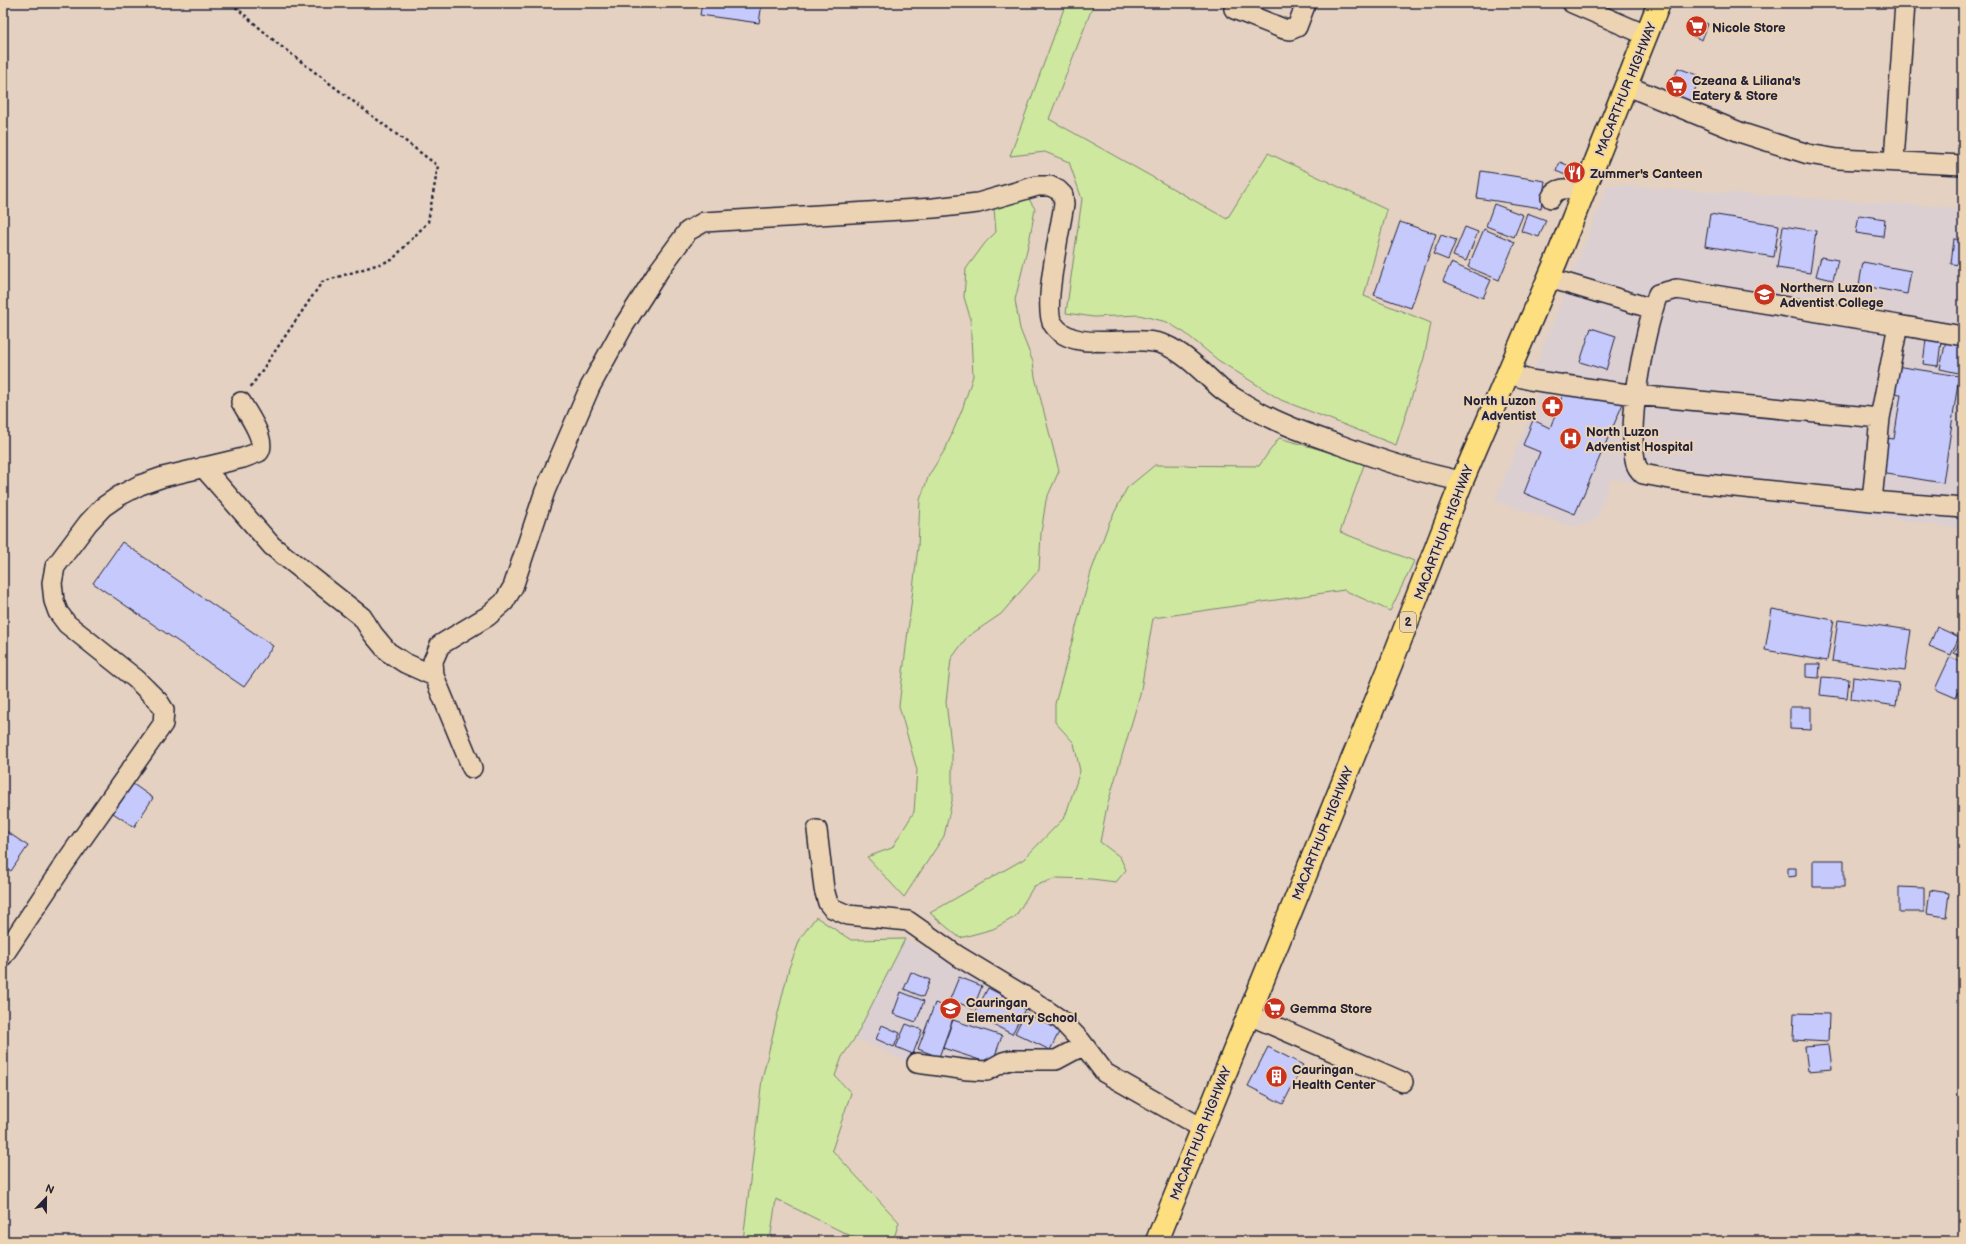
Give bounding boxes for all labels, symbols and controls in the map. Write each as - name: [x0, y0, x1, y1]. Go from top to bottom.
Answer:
- supermarket icon: Nicole Store: [1683, 14, 1709, 40]
- street label: MACARTHUR HIGHWAY: [1592, 20, 1660, 159]
- place label: Nicole Store: [1712, 20, 1786, 36]
- place label: Czeana & Liliana's Eatery & Store: [1692, 73, 1801, 104]
- supermarket icon: Czeana & Liliana's Eatery & Store: [1664, 74, 1690, 100]
- restaurant icon: Zummer's Canteen: [1561, 160, 1587, 186]
- place label: Zummer's Canteen: [1590, 166, 1703, 182]
- place label: Northern Luzon Adventist College: [1779, 280, 1884, 311]
- school or university icon: Northern Luzon Adventist College: [1751, 281, 1777, 307]
- place label: North Luzon Adventist: [1463, 393, 1537, 424]
- pharmacy icon: North Luzon Adventist: [1539, 394, 1565, 420]
- place label: North Luzon Adventist Hospital: [1585, 424, 1693, 455]
- hospital icon: North Luzon Adventist Hospital: [1558, 425, 1584, 451]
- street label: MACARTHUR HIGHWAY: [1411, 462, 1477, 602]
- road number: 2: [1400, 612, 1416, 632]
- street label: MACARTHUR HIGHWAY: [1289, 764, 1357, 903]
- place label: Cauringan Elementary School: [966, 995, 1077, 1026]
- supermarket icon: Gemma Store: [1262, 995, 1288, 1021]
- school or university icon: Cauringan Elementary School: [937, 996, 963, 1022]
- place label: Gemma Store: [1290, 1001, 1373, 1017]
- place label: Cauringan Health Center: [1292, 1062, 1376, 1093]
- building icon: Cauringan Health Center: [1263, 1063, 1289, 1089]
- street label: MACARTHUR HIGHWAY: [1167, 1064, 1235, 1203]
- north arrow: [26, 1178, 66, 1218]
- text: N: [43, 1182, 56, 1197]

